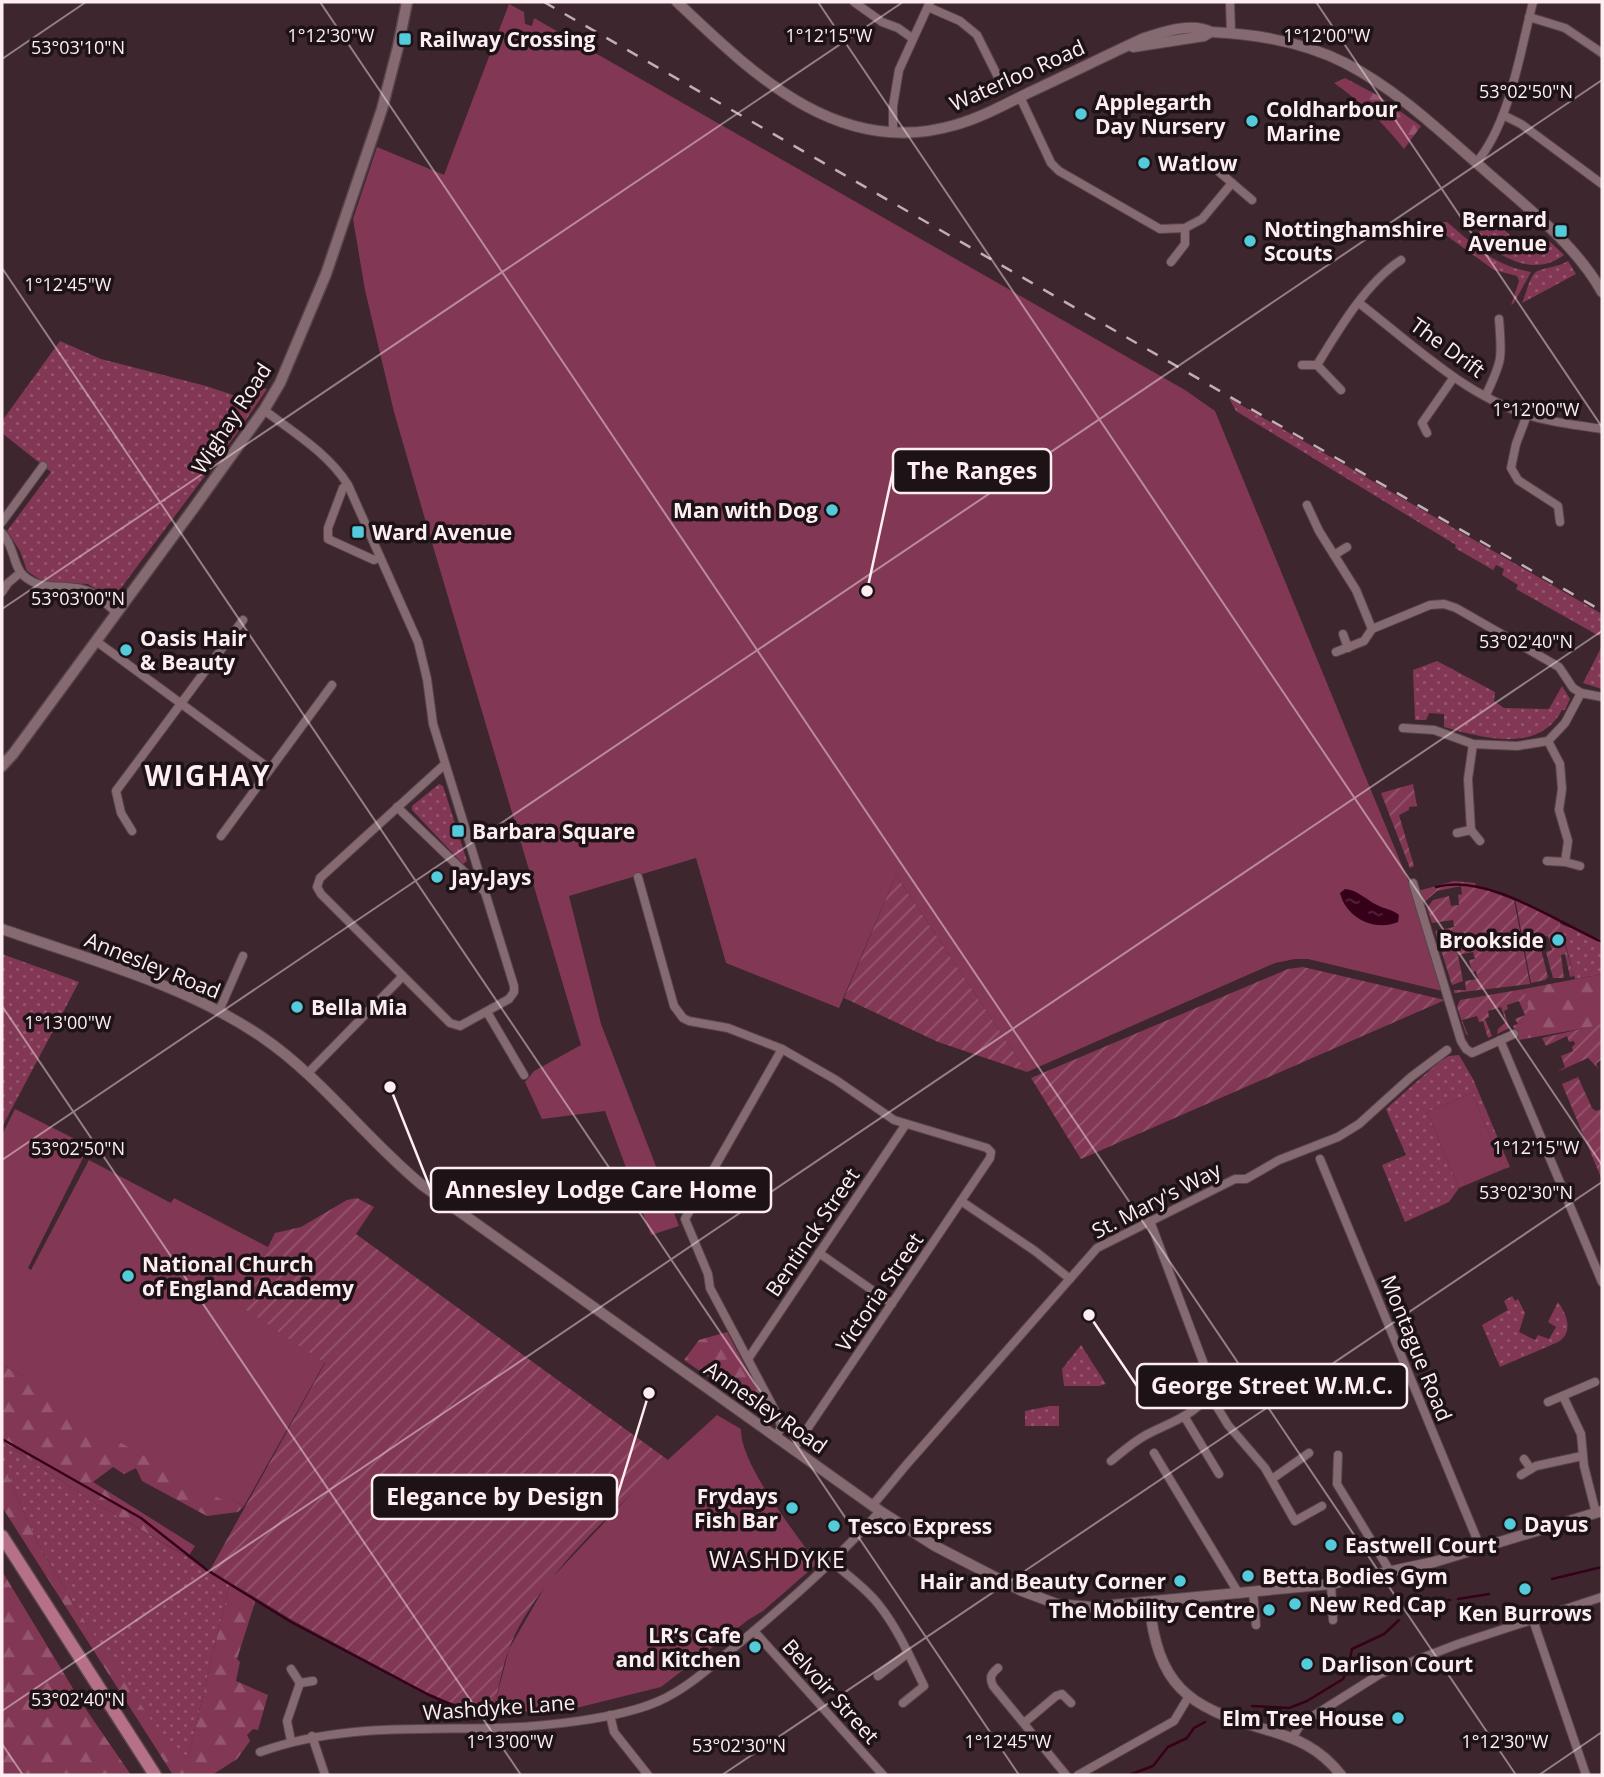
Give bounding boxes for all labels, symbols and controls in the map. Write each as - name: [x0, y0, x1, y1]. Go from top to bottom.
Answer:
- text: 1°12'30"W: [288, 23, 375, 47]
- text: 1°12'15"W: [786, 23, 873, 47]
- text: 1°12'00"W: [1284, 23, 1371, 47]
- place label: Railway Crossing: [419, 25, 595, 53]
- marker: Railway Crossing: [397, 31, 413, 47]
- street label: Waterloo Road: [945, 33, 1089, 117]
- text: 53°03'10"N: [31, 35, 125, 59]
- text: 53°02'50"N: [1479, 79, 1573, 103]
- place label: Applegarth Day Nursery: [1095, 88, 1225, 140]
- place label: Coldharbour Marine: [1266, 95, 1398, 147]
- marker: Applegarth Day Nursery: [1073, 106, 1089, 122]
- marker: Coldharbour Marine: [1244, 113, 1260, 129]
- place label: Watlow: [1158, 149, 1238, 177]
- marker: Watlow: [1136, 155, 1152, 171]
- place label: Bernard Avenue: [1462, 205, 1547, 257]
- place label: Nottinghamshire Scouts: [1264, 215, 1444, 267]
- marker: Bernard Avenue: [1553, 223, 1569, 239]
- marker: Nottinghamshire Scouts: [1242, 233, 1258, 249]
- text: 1°12'45"W: [25, 272, 112, 296]
- street label: The Drift: [1405, 311, 1491, 383]
- street label: Wighay Road: [185, 357, 277, 479]
- text: 1°12'00"W: [1493, 397, 1580, 421]
- callout: The Ranges: [893, 449, 1051, 493]
- text: The Ranges: [907, 454, 1037, 486]
- place label: Man with Dog: [673, 496, 818, 524]
- marker: Man with Dog: [824, 502, 840, 518]
- place label: Ward Avenue: [372, 518, 512, 546]
- marker: Ward Avenue: [350, 524, 366, 540]
- text: 53°03'00"N: [31, 586, 125, 610]
- place label: Oasis Hair & Beauty: [140, 624, 247, 676]
- text: 53°02'40"N: [1479, 629, 1573, 653]
- marker: Oasis Hair & Beauty: [118, 642, 134, 658]
- district label: WIGHAY: [145, 756, 271, 794]
- place label: Barbara Square: [472, 817, 635, 845]
- marker: Barbara Square: [450, 823, 466, 839]
- place label: Jay-Jays: [449, 863, 531, 891]
- marker: Jay-Jays: [429, 869, 445, 885]
- street label: Annesley Road: [81, 925, 225, 1005]
- place label: Brookside: [1439, 926, 1544, 954]
- marker: Brookside: [1550, 932, 1566, 948]
- place label: Bella Mia: [311, 993, 407, 1021]
- marker: Bella Mia: [289, 999, 305, 1015]
- text: 1°13'00"W: [25, 1010, 112, 1034]
- text: 1°12'15"W: [1493, 1135, 1580, 1159]
- text: 53°02'50"N: [31, 1136, 125, 1160]
- street label: St. Mary's Way: [1087, 1155, 1226, 1245]
- street label: Bentinck Street: [759, 1162, 865, 1302]
- callout: Annesley Lodge Care Home: [431, 1168, 771, 1212]
- text: Annesley Lodge Care Home: [445, 1173, 757, 1205]
- text: 53°02'30"N: [1479, 1180, 1573, 1204]
- street label: Victoria Street: [829, 1227, 929, 1357]
- place label: National Church of England Academy: [142, 1250, 354, 1302]
- marker: National Church of England Academy: [120, 1268, 136, 1284]
- street label: Montague Road: [1375, 1271, 1459, 1425]
- street label: Annesley Road: [699, 1354, 833, 1460]
- callout: George Street W.M.C.: [1137, 1364, 1407, 1408]
- text: George Street W.M.C.: [1151, 1369, 1393, 1401]
- callout: Elegance by Design: [372, 1475, 617, 1519]
- text: Elegance by Design: [386, 1480, 604, 1512]
- place label: Frydays Fish Bar: [694, 1482, 778, 1534]
- marker: Frydays Fish Bar: [784, 1500, 800, 1516]
- place label: Dayus: [1524, 1510, 1588, 1538]
- place label: Tesco Express: [848, 1512, 992, 1540]
- marker: Dayus: [1502, 1516, 1518, 1532]
- marker: Tesco Express: [826, 1518, 842, 1534]
- place label: Eastwell Court: [1345, 1531, 1497, 1559]
- marker: Eastwell Court: [1323, 1537, 1339, 1553]
- district label: WASHDYKE: [709, 1543, 847, 1575]
- place label: Betta Bodies Gym: [1262, 1562, 1448, 1590]
- place label: Hair and Beauty Corner: [919, 1567, 1166, 1595]
- marker: Betta Bodies Gym: [1240, 1568, 1256, 1584]
- marker: Hair and Beauty Corner: [1172, 1573, 1188, 1589]
- marker: Ken Burrows: [1517, 1581, 1533, 1597]
- place label: New Red Cap: [1309, 1590, 1446, 1618]
- place label: The Mobility Centre: [1049, 1596, 1255, 1624]
- marker: New Red Cap: [1287, 1596, 1303, 1612]
- place label: Ken Burrows: [1458, 1599, 1592, 1627]
- marker: The Mobility Centre: [1261, 1602, 1277, 1618]
- place label: LR’s Cafe and Kitchen: [615, 1621, 741, 1673]
- street label: Belvoir Street: [777, 1633, 885, 1749]
- marker: LR’s Cafe and Kitchen: [747, 1639, 763, 1655]
- place label: Darlison Court: [1321, 1650, 1473, 1678]
- marker: Darlison Court: [1299, 1656, 1315, 1672]
- text: 53°02'40"N: [31, 1687, 125, 1711]
- street label: Washdyke Lane: [422, 1688, 576, 1726]
- place label: Elm Tree House: [1222, 1704, 1384, 1732]
- marker: Elm Tree House: [1390, 1710, 1406, 1726]
- text: 1°13'00"W: [467, 1729, 554, 1753]
- text: 1°12'45"W: [965, 1729, 1052, 1753]
- text: 1°12'30"W: [1462, 1729, 1549, 1753]
- text: 53°02'30"N: [692, 1733, 786, 1757]

